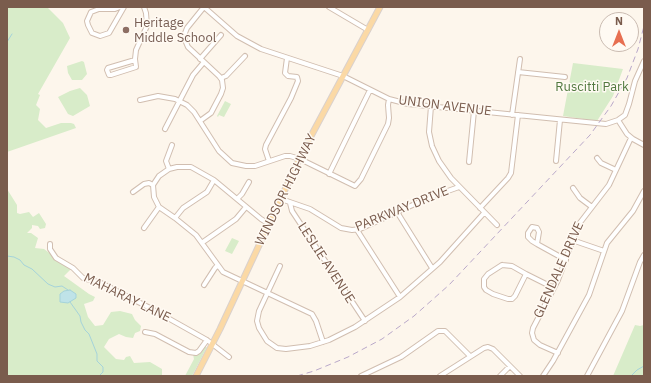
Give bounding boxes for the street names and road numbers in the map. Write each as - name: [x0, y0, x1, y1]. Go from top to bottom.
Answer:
- street label: UNION AVENUE: [398, 93, 492, 119]
- street label: WINDSOR HIGHWAY: [252, 132, 320, 248]
- street label: PARKWAY DRIVE: [353, 183, 451, 235]
- street label: GLENDALE DRIVE: [531, 219, 587, 321]
- street label: LESLIE AVENUE: [294, 220, 358, 306]
- street label: MAHARAY LANE: [81, 270, 173, 326]

